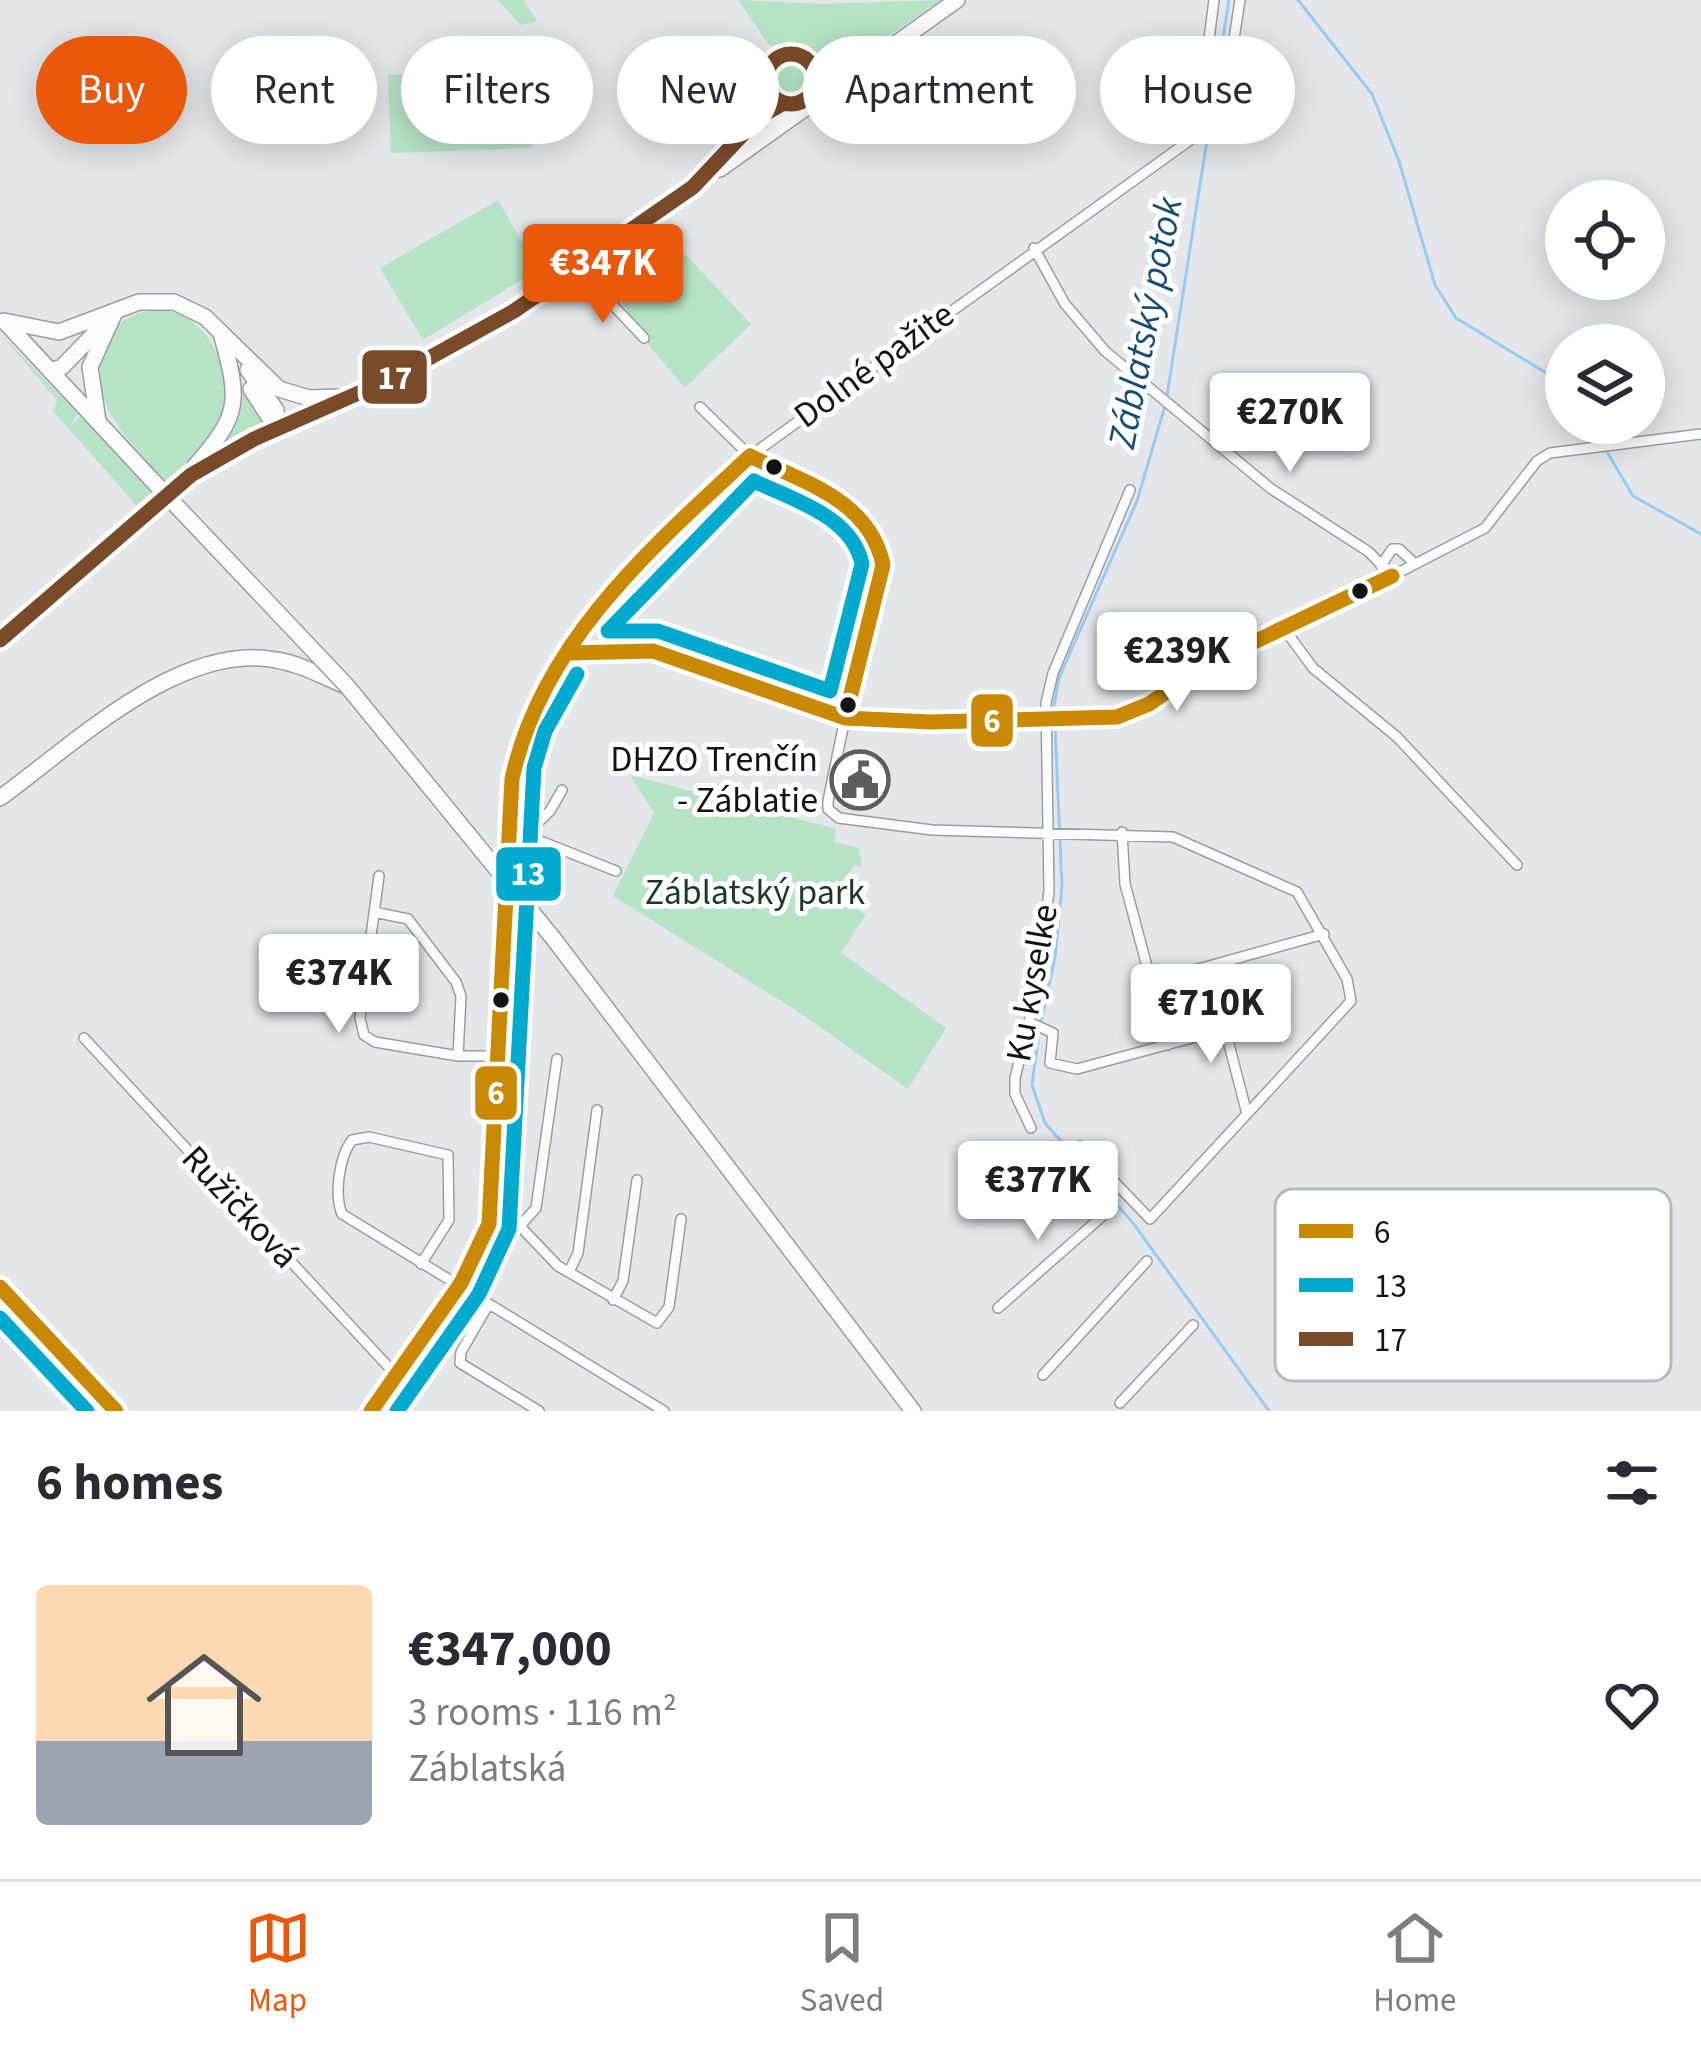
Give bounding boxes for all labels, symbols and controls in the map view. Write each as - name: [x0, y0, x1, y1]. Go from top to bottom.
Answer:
- chip: Buy: [36, 36, 187, 144]
- chip: Rent: [211, 36, 377, 144]
- chip: Filters: [401, 36, 593, 144]
- chip: New: [617, 36, 779, 144]
- chip: Apartment: [803, 36, 1076, 144]
- chip: House: [1100, 36, 1295, 144]
- map controls: [1545, 180, 1665, 444]
- button: locate: [1545, 180, 1665, 300]
- water label: Záblatský potok: [1094, 191, 1198, 455]
- pin: €347K: [519, 224, 687, 326]
- text: €347K: [550, 235, 656, 291]
- street label: Dolné pažite: [783, 289, 965, 441]
- button: layers: [1545, 324, 1665, 444]
- line badge: 17: [360, 348, 429, 406]
- text: 17: [378, 355, 412, 402]
- pin: €270K: [1206, 373, 1374, 475]
- text: €270K: [1237, 384, 1343, 440]
- unlabelled marker: [763, 456, 785, 478]
- unlabelled marker: [1349, 580, 1371, 602]
- pin: €239K: [1093, 612, 1261, 714]
- text: €239K: [1124, 623, 1230, 679]
- line badge: 6: [969, 692, 1015, 749]
- unlabelled marker: [837, 694, 859, 716]
- text: 6: [983, 698, 1001, 745]
- place label: DHZO Trenčín - Záblatie: [610, 734, 818, 826]
- public building icon: DHZO Trenčín - Záblatie: [829, 749, 891, 811]
- line badge: 13: [494, 845, 563, 903]
- text: 13: [511, 851, 545, 898]
- park label: Záblatský park: [645, 867, 865, 918]
- street label: Ku kyselke: [993, 900, 1071, 1066]
- pin: €374K: [255, 934, 423, 1036]
- text: €374K: [286, 945, 392, 1001]
- pin: €710K: [1127, 964, 1295, 1066]
- text: €710K: [1158, 975, 1264, 1031]
- unlabelled marker: [490, 989, 512, 1011]
- line badge: 6: [473, 1064, 519, 1122]
- text: 6: [487, 1070, 505, 1117]
- street label: Ružičková: [170, 1134, 310, 1280]
- pin: €377K: [954, 1141, 1122, 1243]
- text: €377K: [985, 1152, 1091, 1208]
- legend: [1275, 1189, 1671, 1381]
- text: 6: [1374, 1209, 1390, 1256]
- text: 13: [1374, 1263, 1407, 1310]
- text: 17: [1374, 1317, 1407, 1364]
- text: 6 homes: [36, 1447, 223, 1519]
- icon: filters: [1599, 1450, 1665, 1516]
- text: €347,000: [408, 1613, 612, 1685]
- icon: home: [132, 1633, 276, 1777]
- icon: heart: [1599, 1672, 1665, 1738]
- text: 3 rooms · 116 m²: [408, 1685, 677, 1741]
- text: Záblatská: [408, 1741, 566, 1797]
- tab: Map: [245, 1905, 311, 2024]
- tab: Saved: [800, 1905, 884, 2024]
- tab: Home: [1373, 1905, 1456, 2024]

